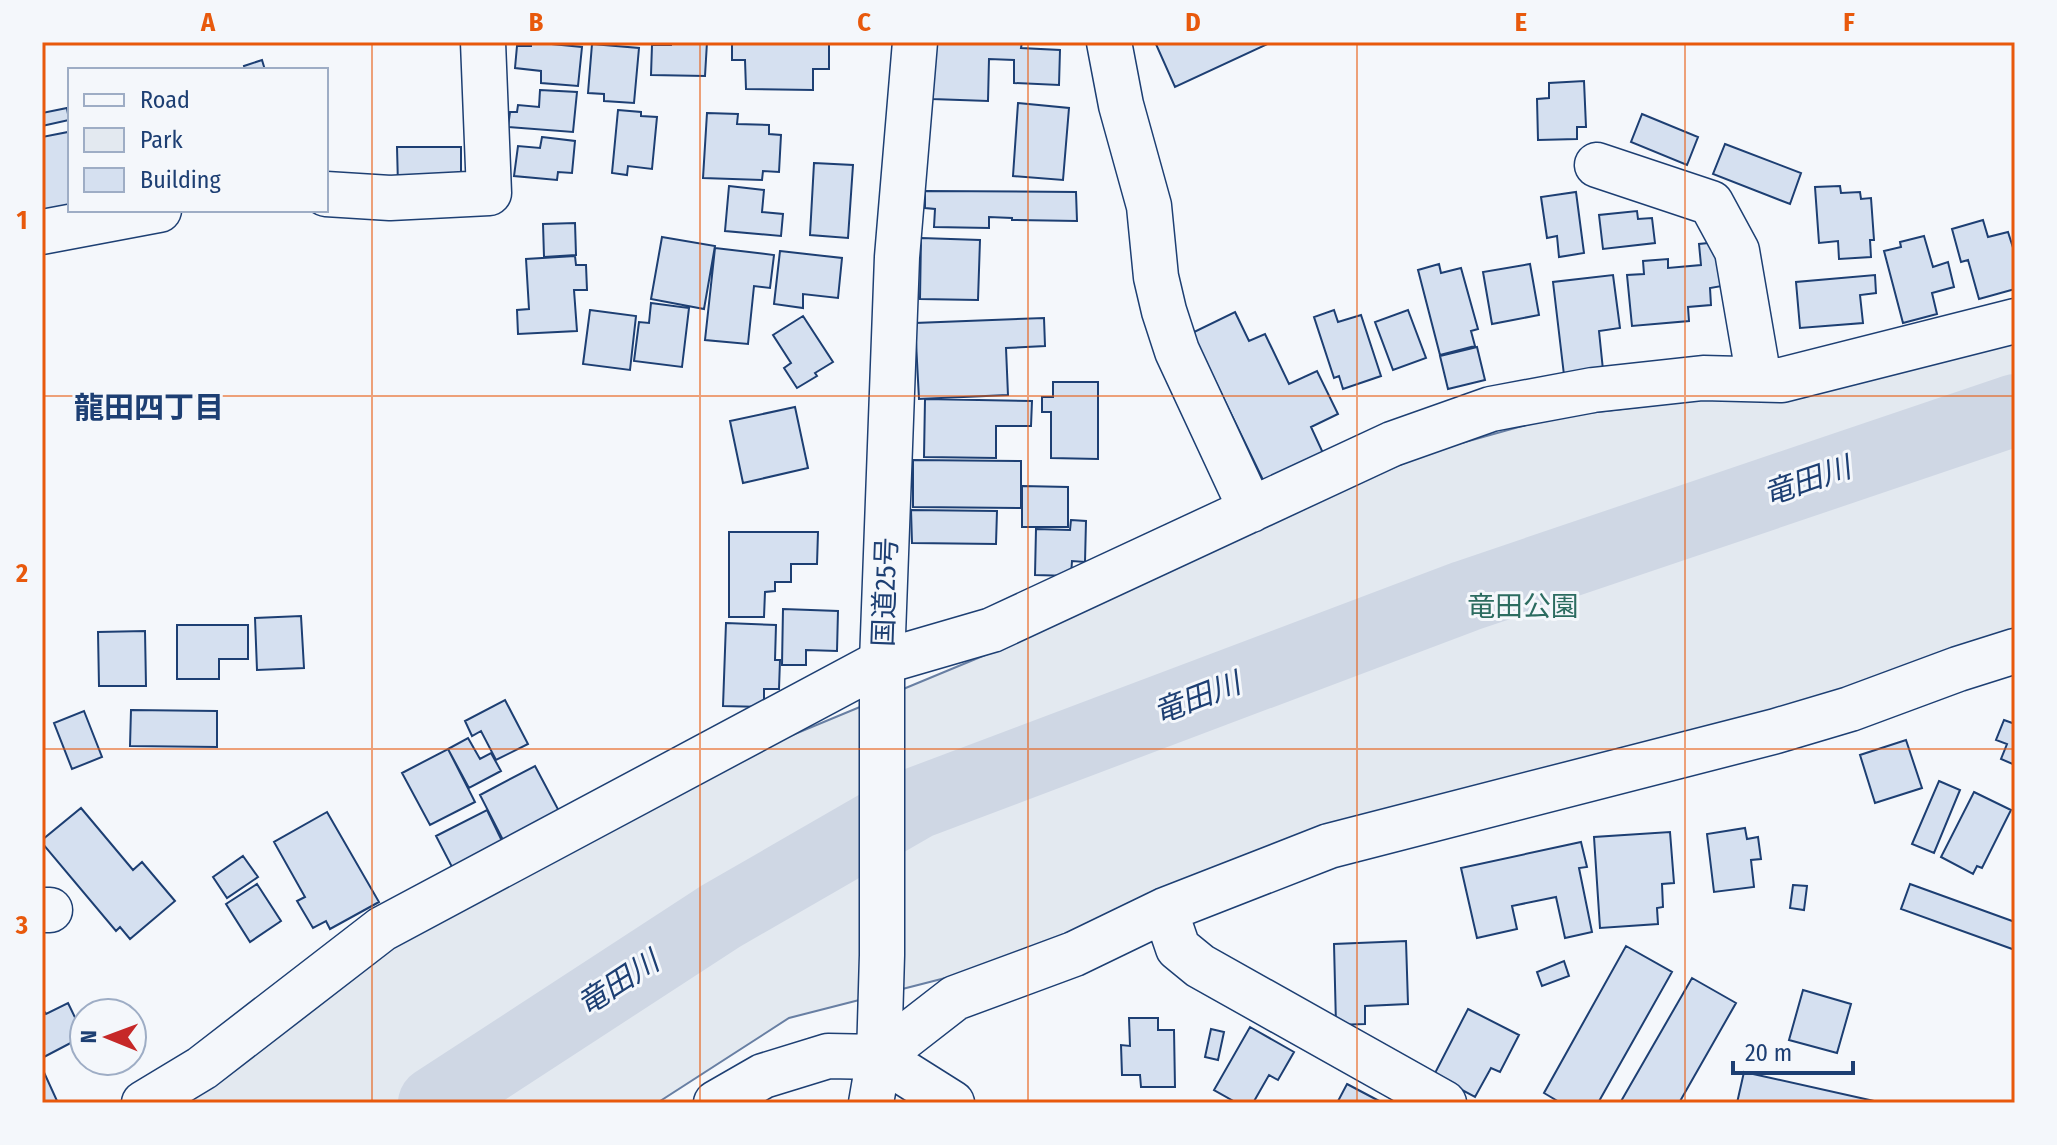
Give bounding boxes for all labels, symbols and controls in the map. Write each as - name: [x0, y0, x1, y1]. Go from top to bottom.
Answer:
- text: A: [200, 7, 216, 38]
- text: B: [529, 7, 544, 38]
- text: C: [857, 7, 871, 38]
- text: D: [1185, 7, 1201, 38]
- text: E: [1515, 7, 1527, 38]
- text: F: [1843, 7, 1855, 38]
- legend: [68, 68, 328, 212]
- text: Road: [140, 86, 190, 114]
- text: Park: [140, 126, 183, 154]
- text: Building: [140, 166, 222, 194]
- text: 1: [17, 205, 28, 236]
- district label: 龍田四丁目: [74, 390, 224, 426]
- water label: 竜田川: [1759, 448, 1858, 513]
- street label: 国道25号: [867, 537, 903, 647]
- text: 2: [15, 558, 28, 589]
- park label: 竜田公園: [1467, 590, 1579, 623]
- water label: 竜田川: [1149, 664, 1248, 731]
- text: 3: [15, 910, 28, 941]
- water label: 竜田川: [570, 942, 668, 1023]
- north arrow: [68, 997, 148, 1077]
- scale bar: [1733, 1025, 1853, 1075]
- text: N: [75, 1030, 102, 1043]
- text: 20 m: [1745, 1039, 1792, 1067]

